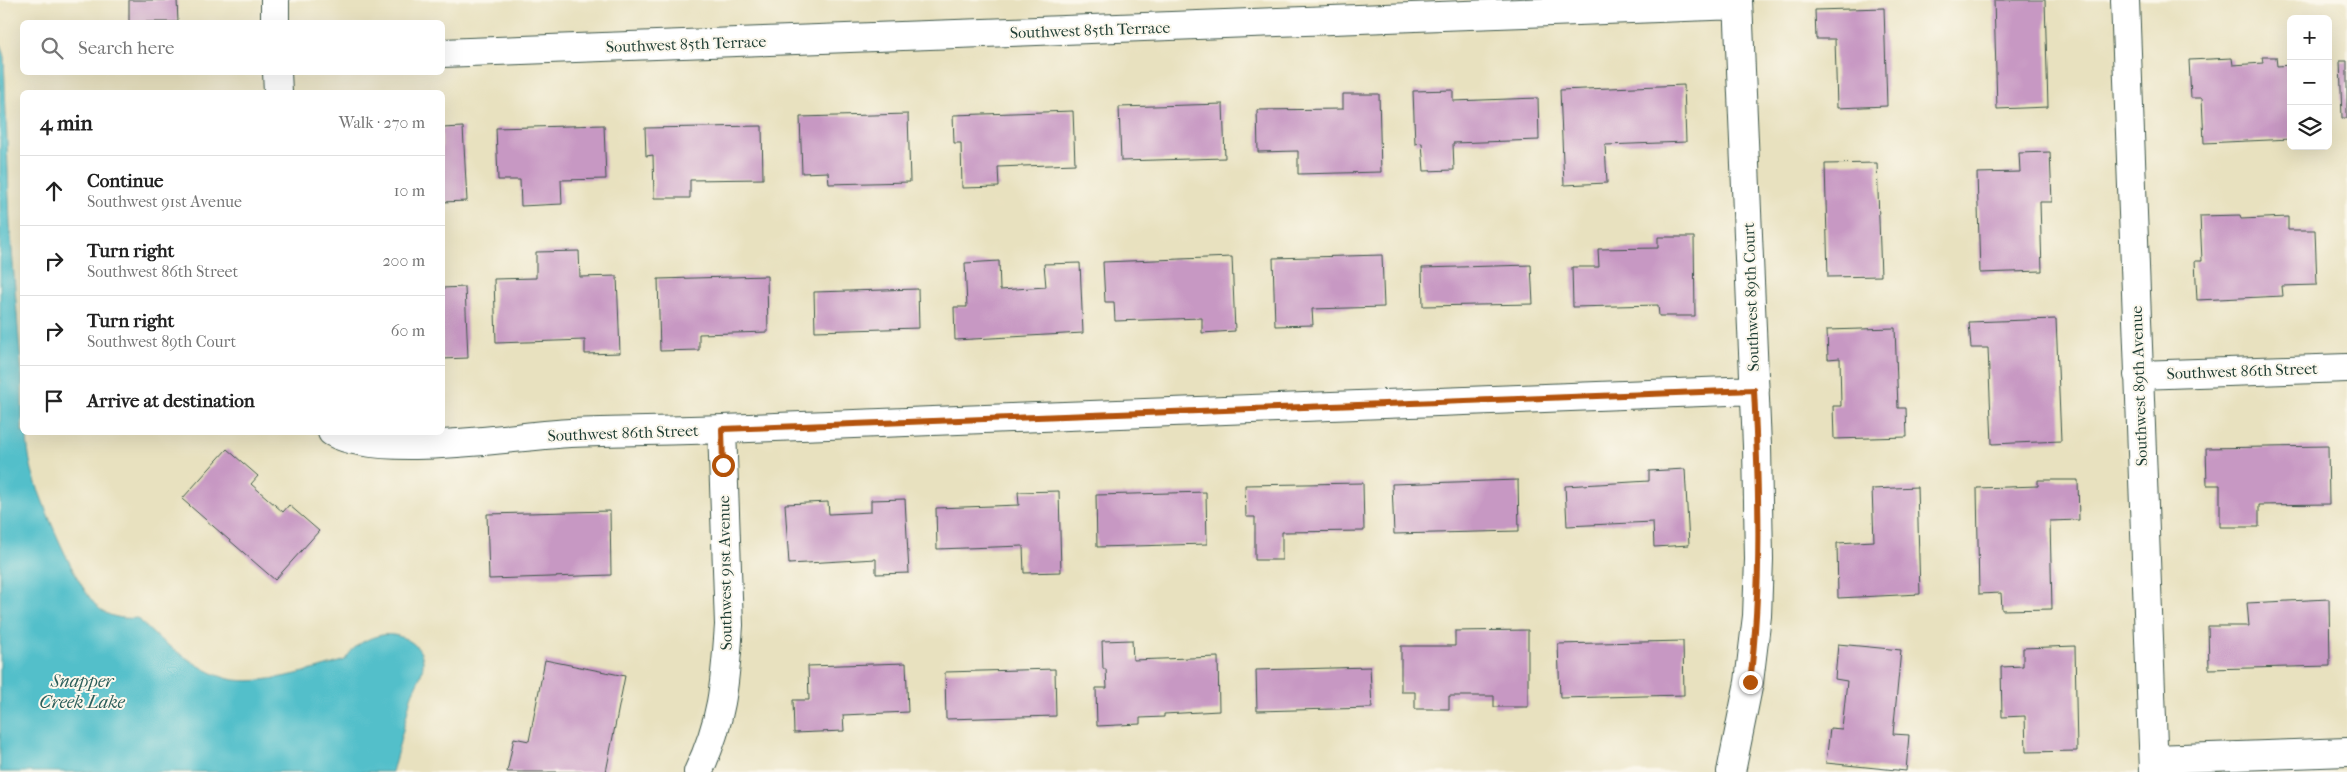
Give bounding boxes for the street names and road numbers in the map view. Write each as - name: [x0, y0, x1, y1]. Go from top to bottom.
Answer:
- street label: Southwest 85th Terrace: [1009, 18, 1171, 42]
- street label: Southwest 85th Terrace: [605, 32, 767, 56]
- street label: Southwest 89th Court: [1739, 222, 1763, 372]
- street label: Southwest 89th Avenue: [2127, 305, 2151, 466]
- street label: Southwest 86th Street: [2166, 359, 2318, 383]
- street label: Southwest 86th Street: [547, 421, 699, 445]
- street label: Southwest 91st Avenue: [714, 495, 736, 651]

